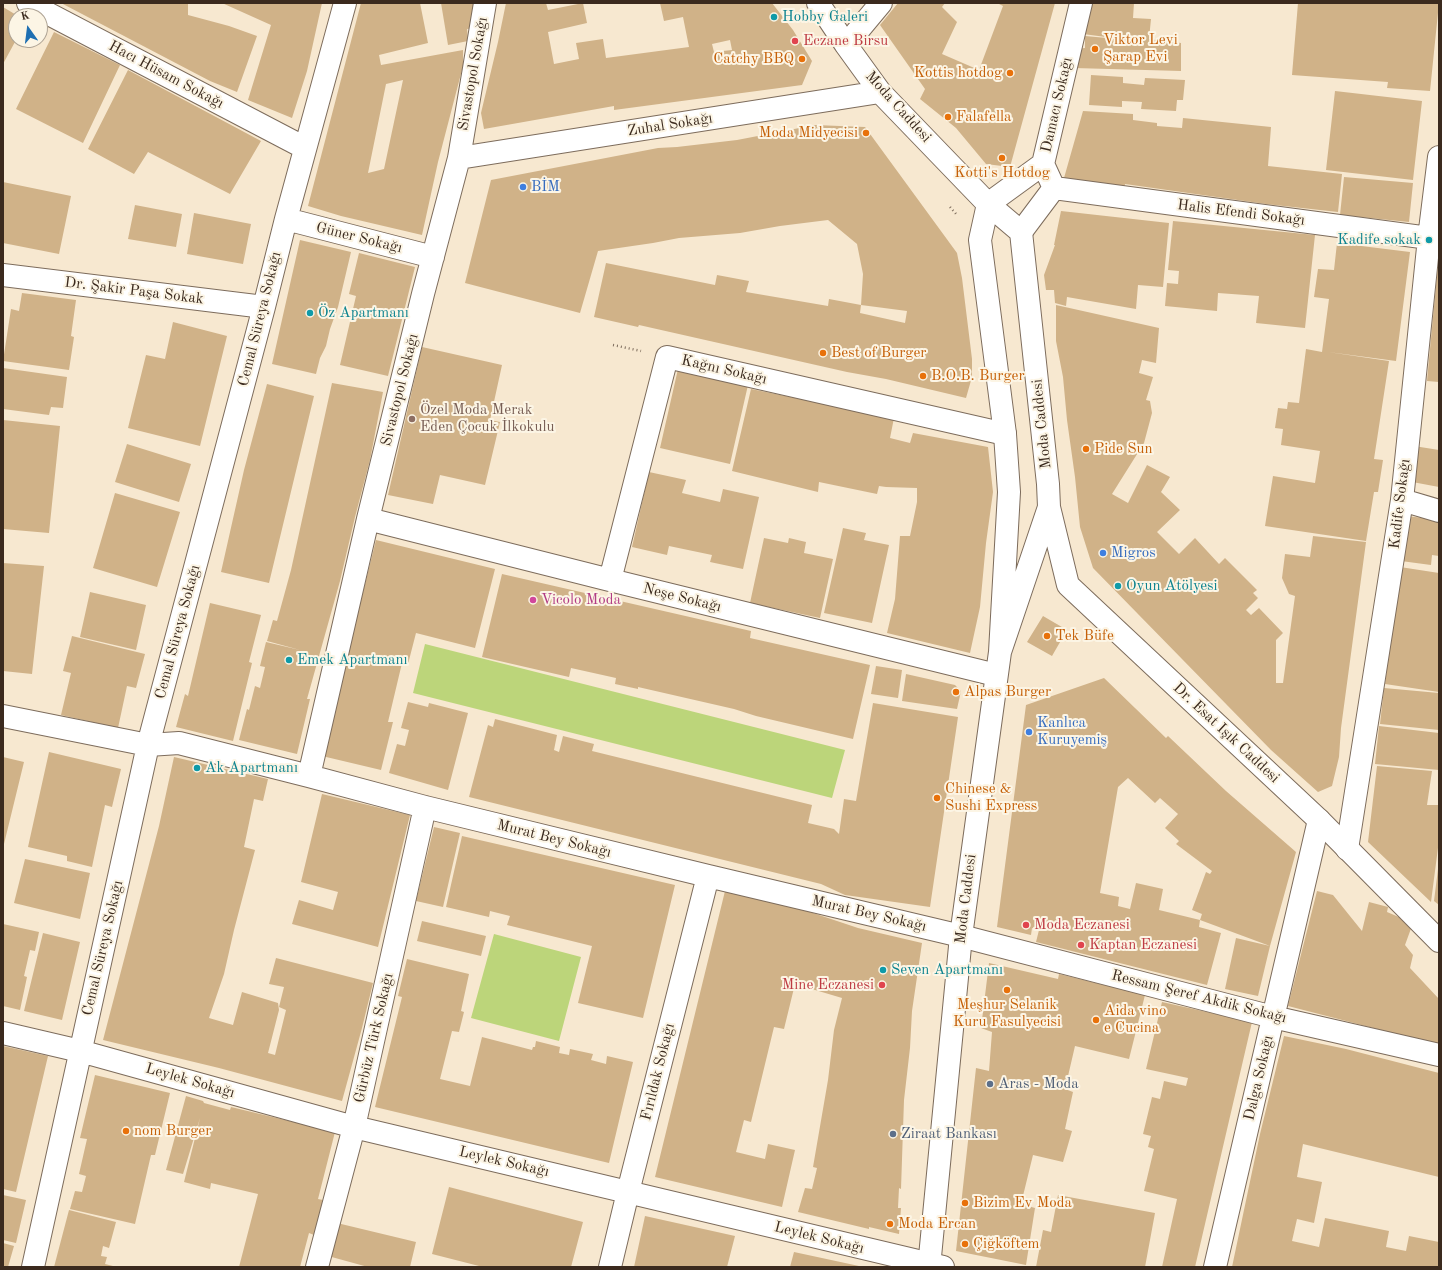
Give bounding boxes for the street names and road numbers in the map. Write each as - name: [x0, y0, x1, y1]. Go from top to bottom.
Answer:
- street label: Sivastopol Sokağı: [454, 16, 492, 132]
- street label: Hacı Hüsam Sokağı: [105, 37, 227, 113]
- street label: Damacı Sokağı: [1037, 56, 1077, 154]
- street label: Moda Caddesi: [861, 68, 935, 146]
- street label: Zuhal Sokağı: [626, 109, 714, 141]
- street label: Halis Efendi Sokağı: [1176, 196, 1306, 230]
- street label: Güner Sokağı: [314, 219, 404, 257]
- street label: Cemal Süreya Sokağı: [235, 250, 285, 388]
- street label: Dr. Şakir Paşa Sokak: [63, 274, 205, 308]
- street label: Sivastopol Sokağı: [377, 332, 423, 448]
- street label: Kağnı Sokağı: [679, 351, 769, 389]
- street label: Moda Caddesi: [1028, 378, 1056, 470]
- street label: Kadife Sokağı: [1386, 458, 1414, 550]
- street label: Cemal Süreya Sokağı: [151, 563, 205, 701]
- street label: Neşe Sokağı: [641, 580, 723, 616]
- street label: Dr. Esat Işık Caddesi: [1169, 679, 1283, 787]
- street label: Murat Bey Sokağı: [495, 816, 613, 862]
- street label: Moda Caddesi: [952, 853, 980, 945]
- street label: Cemal Süreya Sokağı: [79, 879, 127, 1017]
- street label: Murat Bey Sokağı: [810, 892, 928, 936]
- street label: Ressam Şeref Akdik Sokağı: [1110, 967, 1288, 1027]
- street label: Gürbüz Türk Sokağı: [350, 971, 398, 1105]
- street label: Fırıldak Sokağı: [637, 1021, 679, 1123]
- street label: Dalga Sokağı: [1240, 1034, 1278, 1122]
- street label: Leylek Sokağı: [143, 1060, 237, 1102]
- street label: Leylek Sokağı: [457, 1143, 551, 1181]
- street label: Leylek Sokağı: [772, 1218, 866, 1258]

